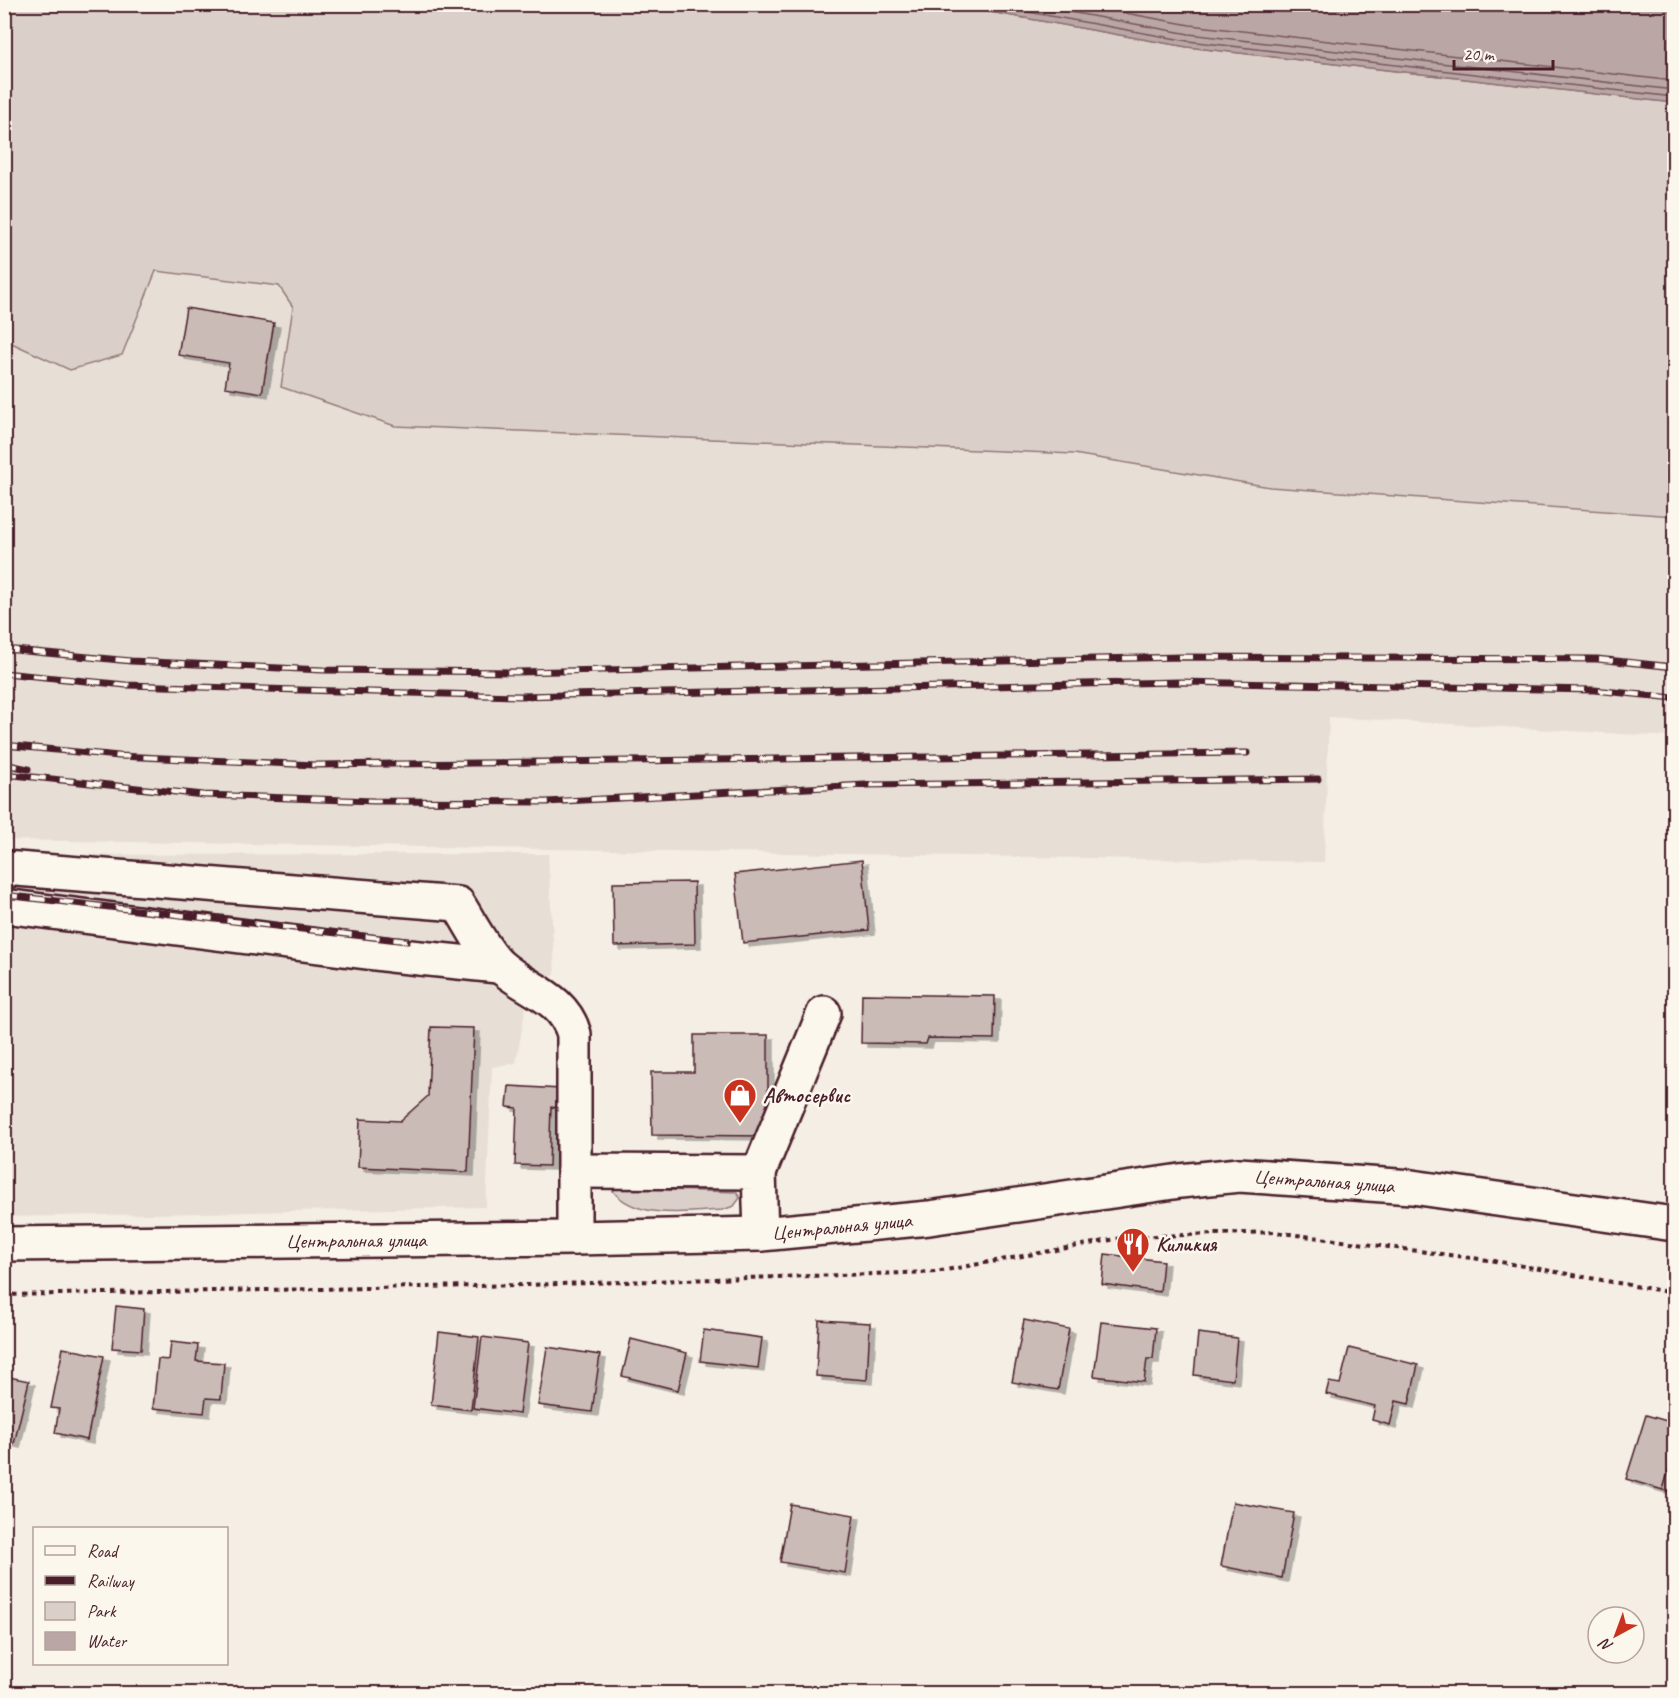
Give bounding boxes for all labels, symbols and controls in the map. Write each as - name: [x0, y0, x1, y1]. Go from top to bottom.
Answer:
- scale bar: [1454, 33, 1553, 71]
- text: 20 m: [1463, 43, 1496, 65]
- shop icon: Автосервис: [722, 1077, 758, 1124]
- place label: Автосервис: [763, 1082, 851, 1108]
- street label: Центральная улица: [1253, 1163, 1397, 1199]
- street label: Центральная улица: [770, 1207, 915, 1246]
- restaurant icon: Киликия: [1115, 1226, 1151, 1273]
- street label: Центральная улица: [285, 1227, 428, 1254]
- place label: Киликия: [1156, 1231, 1218, 1257]
- legend: [33, 1527, 228, 1665]
- text: Road: [87, 1540, 120, 1562]
- text: Railway: [87, 1570, 135, 1592]
- text: Park: [87, 1600, 117, 1622]
- north arrow: [1586, 1605, 1646, 1665]
- text: Water: [87, 1630, 128, 1652]
- text: N: [1594, 1633, 1617, 1656]

